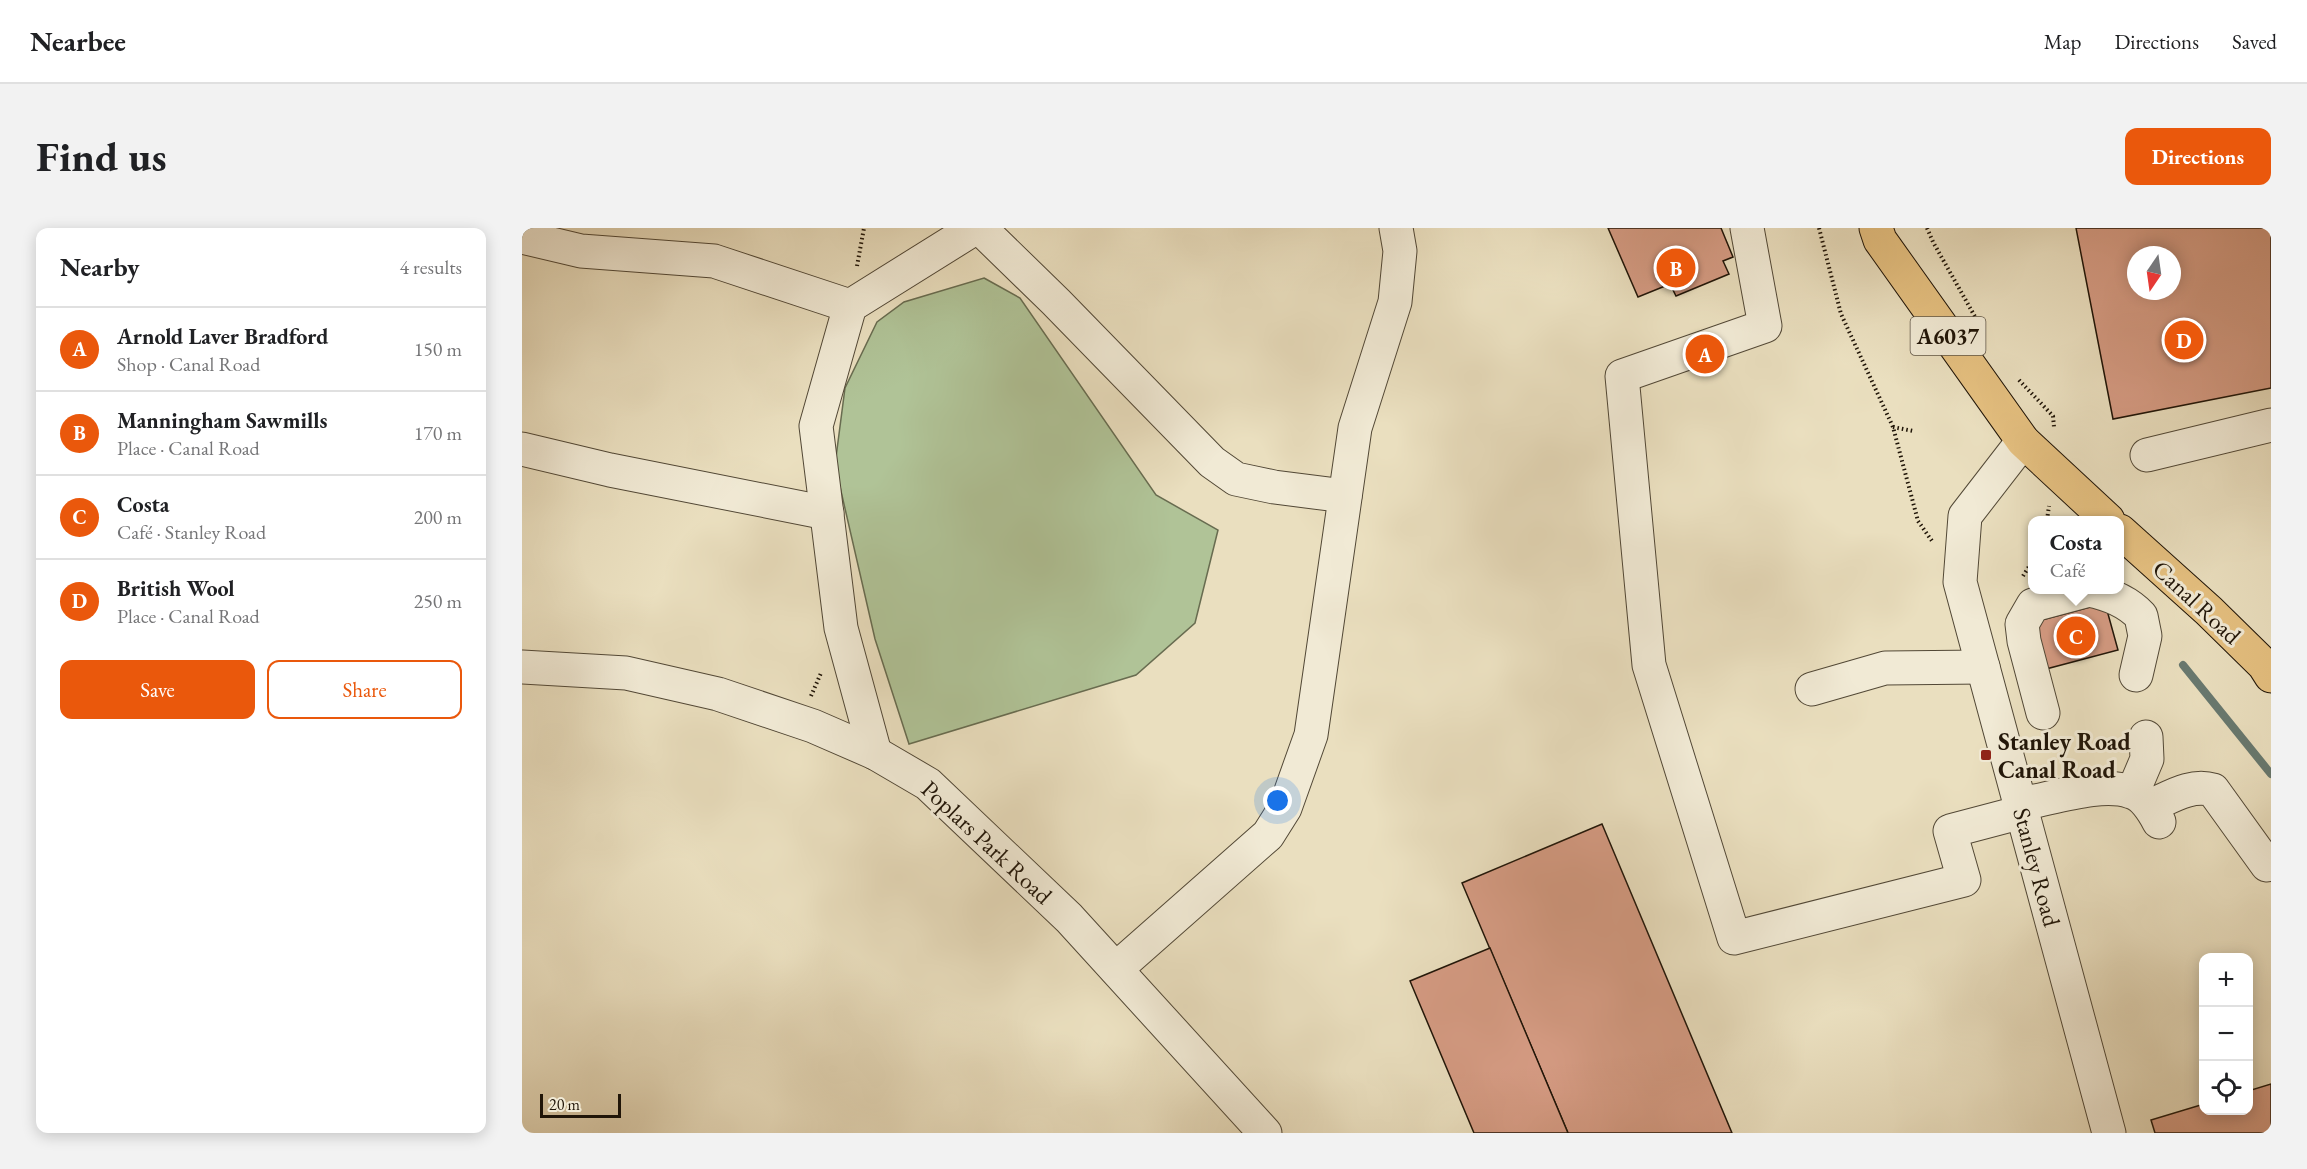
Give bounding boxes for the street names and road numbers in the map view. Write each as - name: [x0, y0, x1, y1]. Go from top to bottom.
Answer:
- road number: A6037: [1910, 317, 1986, 355]
- street label: Canal Road: [2146, 553, 2248, 651]
- street label: Poplars Park Road: [915, 773, 1060, 911]
- street label: Stanley Road: [2006, 804, 2068, 931]

